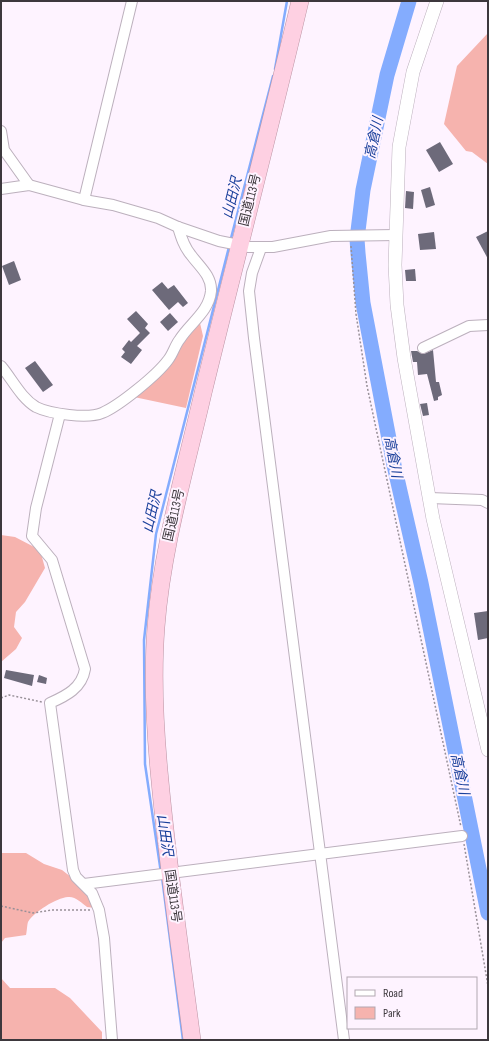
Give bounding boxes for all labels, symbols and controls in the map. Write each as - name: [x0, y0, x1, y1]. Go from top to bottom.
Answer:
- water label: 高倉川: [361, 114, 387, 160]
- street label: 国道113号: [236, 172, 264, 228]
- water label: 山田沢: [219, 174, 246, 220]
- water label: 高倉川: [381, 435, 406, 481]
- street label: 国道113号: [160, 487, 188, 543]
- water label: 山田沢: [139, 488, 165, 534]
- water label: 高倉川: [447, 752, 473, 798]
- water label: 山田沢: [154, 813, 177, 859]
- street label: 国道113号: [161, 868, 185, 924]
- legend: [347, 977, 477, 1029]
- text: Road: [383, 986, 403, 1001]
- text: Park: [383, 1006, 401, 1021]

